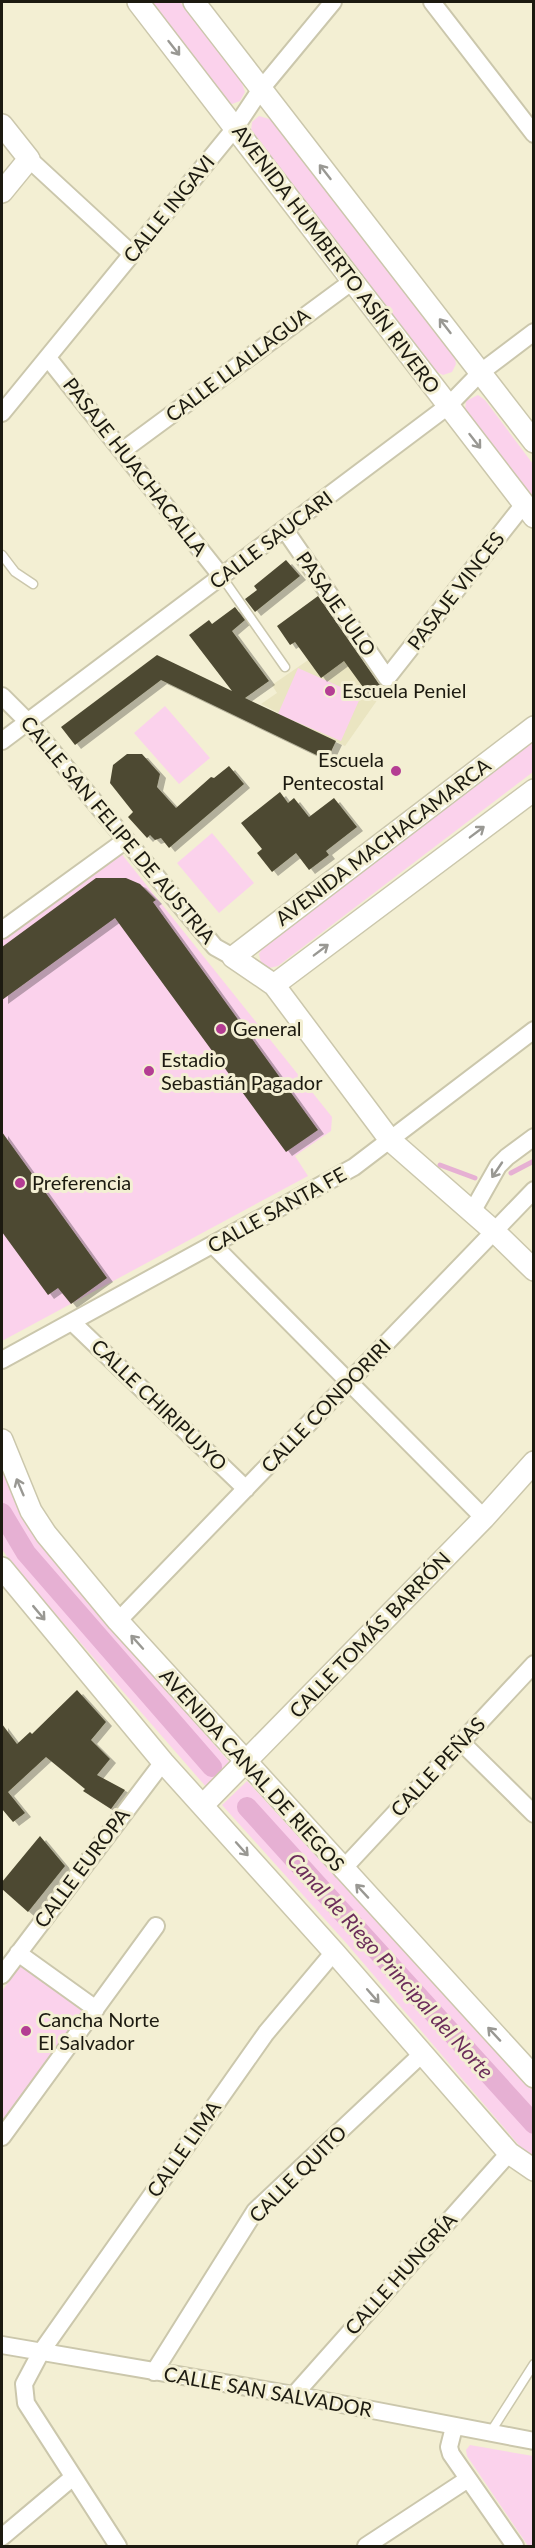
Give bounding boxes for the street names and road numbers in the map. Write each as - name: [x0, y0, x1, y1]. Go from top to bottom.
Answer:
- street label: AVENIDA HUMBERTO ASÍN RIVERO: [228, 119, 446, 397]
- street label: CALLE INGAVI: [118, 150, 219, 267]
- street label: CALLE LLALLAGUA: [161, 302, 315, 426]
- street label: PASAJE HUACHACALLA: [59, 373, 213, 561]
- street label: CALLE SAUCARI: [204, 485, 337, 593]
- street label: PASAJE VINCES: [402, 527, 509, 654]
- street label: PASAJE JULO: [292, 547, 382, 660]
- street label: CALLE SAN FELIPE DE AUSTRIA: [17, 711, 221, 948]
- street label: AVENIDA MACHACAMARCA: [270, 752, 495, 930]
- street label: CALLE SANTA FE: [203, 1161, 350, 1257]
- street label: CALLE CHIRIPUJYO: [87, 1334, 232, 1475]
- street label: CALLE CONDORIRI: [256, 1334, 395, 1477]
- street label: CALLE TOMÁS BARRÓN: [284, 1546, 455, 1722]
- street label: AVENIDA CANAL DE RIEGOS: [155, 1663, 350, 1876]
- street label: CALLE PEÑAS: [385, 1712, 489, 1821]
- street label: CALLE EUROPA: [28, 1803, 134, 1932]
- street label: CALLE LIMA: [141, 2095, 225, 2201]
- street label: CALLE QUITO: [244, 2120, 351, 2227]
- street label: CALLE HUNGRÍA: [339, 2207, 462, 2339]
- street label: CALLE SAN SALVADOR: [162, 2361, 375, 2421]

